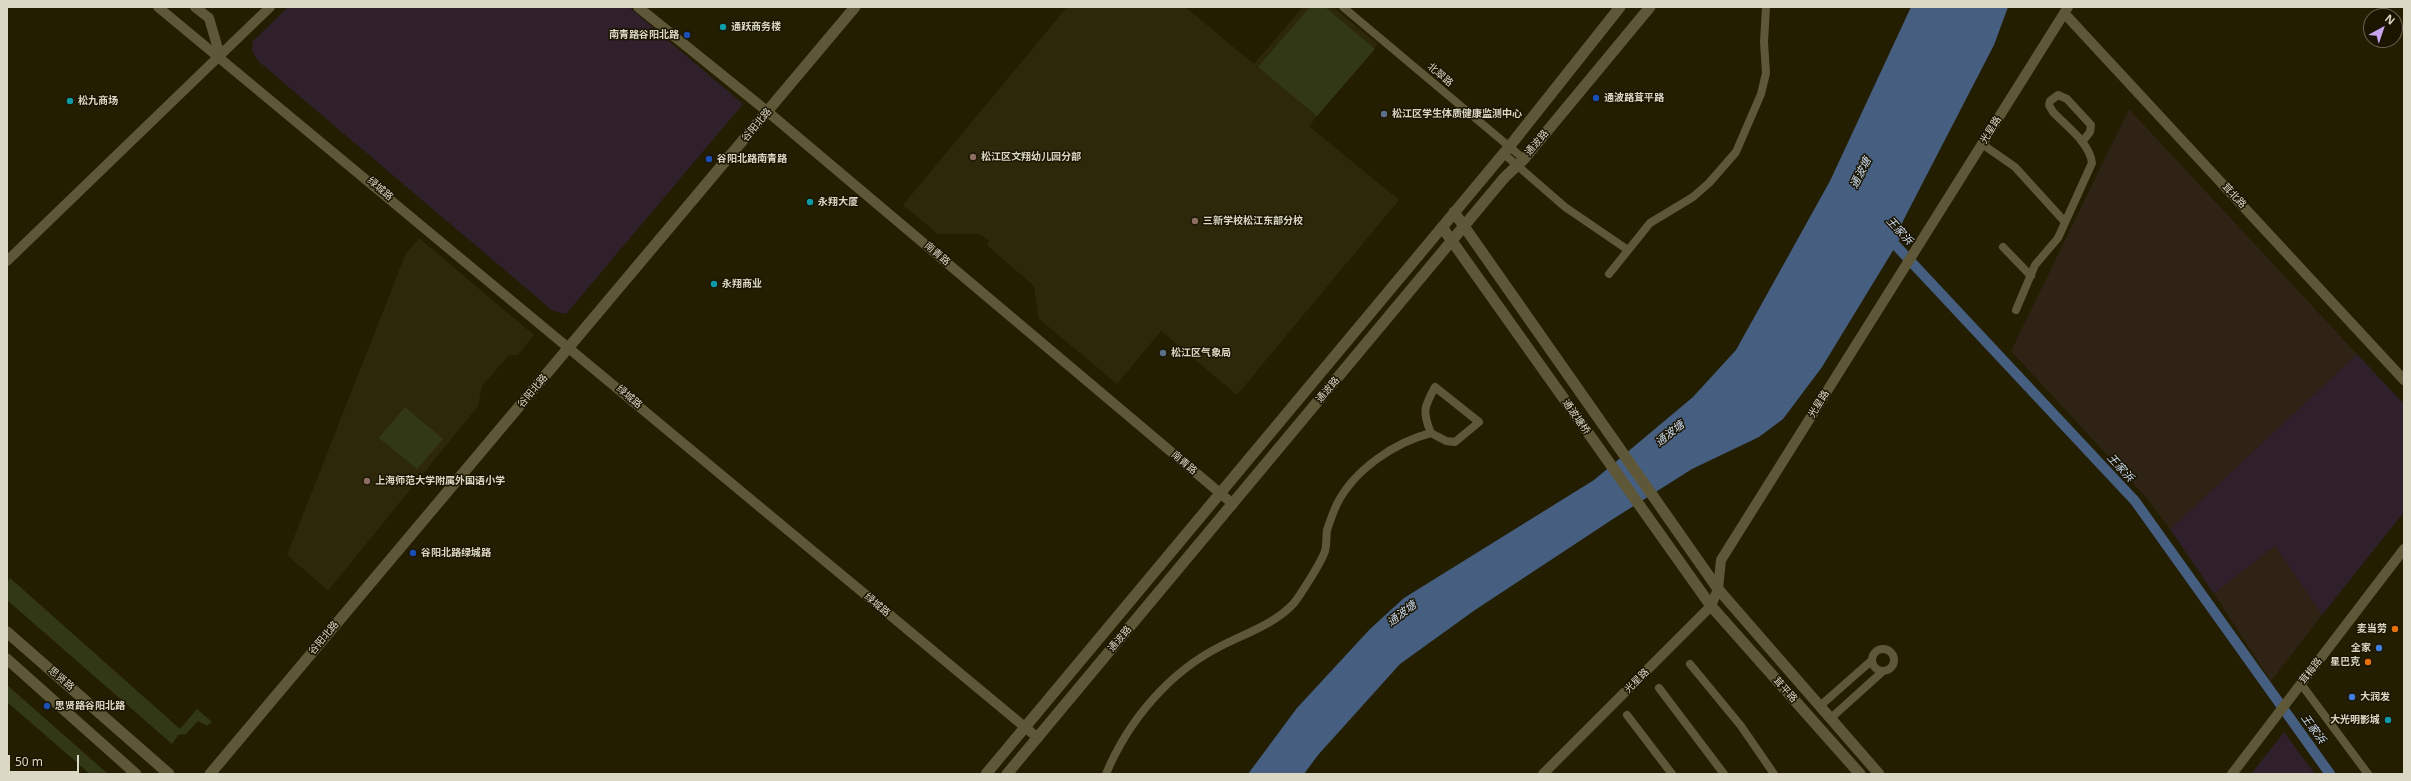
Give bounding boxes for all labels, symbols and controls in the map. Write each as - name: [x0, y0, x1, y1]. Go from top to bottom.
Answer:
- north arrow: [2363, 8, 2403, 48]
- text: N: [2382, 11, 2399, 28]
- place label: 通跃商务楼: [731, 21, 781, 33]
- marker: 通跃商务楼: [718, 22, 728, 32]
- place label: 南青路谷阳北路: [609, 29, 679, 41]
- marker: 南青路谷阳北路: [682, 30, 692, 40]
- street label: 北翠路: [1425, 61, 1455, 89]
- place label: 通波路茸平路: [1604, 92, 1664, 104]
- marker: 通波路茸平路: [1591, 93, 1601, 103]
- place label: 松九商场: [78, 95, 118, 107]
- marker: 松九商场: [65, 96, 75, 106]
- street label: 谷阳北路: [740, 106, 774, 144]
- place label: 松江区学生体质健康监测中心: [1392, 108, 1522, 120]
- marker: 松江区学生体质健康监测中心: [1379, 109, 1389, 119]
- street label: 光星路: [1978, 114, 2004, 146]
- street label: 通波路: [1523, 128, 1551, 158]
- place label: 松江区文翔幼儿园分部: [981, 151, 1081, 163]
- marker: 松江区文翔幼儿园分部: [968, 152, 978, 162]
- place label: 谷阳北路南青路: [717, 153, 787, 165]
- marker: 谷阳北路南青路: [704, 154, 714, 164]
- water label: 通波塘: [1848, 155, 1874, 191]
- street label: 绿城路: [365, 175, 395, 203]
- street label: 茸北路: [2219, 181, 2249, 211]
- place label: 永翔大厦: [818, 196, 858, 208]
- marker: 永翔大厦: [805, 197, 815, 207]
- water label: 王家浜: [1883, 214, 1915, 248]
- place label: 三新学校松江东部分校: [1203, 215, 1303, 227]
- marker: 三新学校松江东部分校: [1190, 216, 1200, 226]
- street label: 南青路: [922, 240, 952, 268]
- place label: 永翔商业: [722, 278, 762, 290]
- marker: 永翔商业: [709, 279, 719, 289]
- place label: 松江区气象局: [1171, 347, 1231, 359]
- marker: 松江区气象局: [1158, 348, 1168, 358]
- street label: 谷阳北路: [516, 372, 550, 410]
- street label: 通波路: [1314, 375, 1342, 405]
- street label: 绿城路: [614, 383, 644, 411]
- street label: 光星路: [1806, 388, 1832, 420]
- street label: 通波塘桥: [1560, 397, 1592, 437]
- water label: 通波塘: [1653, 419, 1687, 449]
- street label: 南青路: [1169, 449, 1199, 477]
- water label: 王家浜: [2104, 451, 2136, 485]
- place label: 上海师范大学附属外国语小学: [375, 475, 505, 487]
- marker: 上海师范大学附属外国语小学: [362, 476, 372, 486]
- place label: 谷阳北路绿城路: [421, 547, 491, 559]
- marker: 谷阳北路绿城路: [408, 548, 418, 558]
- street label: 绿城路: [862, 591, 892, 619]
- water label: 通波塘: [1385, 599, 1419, 629]
- street label: 谷阳北路: [307, 619, 341, 657]
- place label: 麦当劳: [2357, 623, 2387, 635]
- street label: 通波路: [1106, 624, 1134, 654]
- marker: 麦当劳: [2390, 624, 2400, 634]
- place label: 全家: [2351, 642, 2371, 654]
- marker: 全家: [2374, 643, 2384, 653]
- street label: 茸梅路: [2297, 655, 2325, 687]
- place label: 星巴克: [2330, 656, 2360, 668]
- marker: 星巴克: [2363, 657, 2373, 667]
- street label: 思贤路: [46, 665, 76, 693]
- street label: 光星路: [1622, 666, 1652, 696]
- street label: 茸平路: [1771, 675, 1799, 705]
- place label: 大润发: [2360, 691, 2390, 703]
- marker: 大润发: [2347, 692, 2357, 702]
- place label: 思贤路谷阳北路: [55, 700, 125, 712]
- marker: 思贤路谷阳北路: [42, 701, 52, 711]
- water label: 王家浜: [2298, 712, 2328, 746]
- place label: 大光明影城: [2330, 714, 2380, 726]
- marker: 大光明影城: [2383, 715, 2393, 725]
- scale bar: [10, 747, 81, 773]
- text: 50 m: [15, 753, 43, 770]

